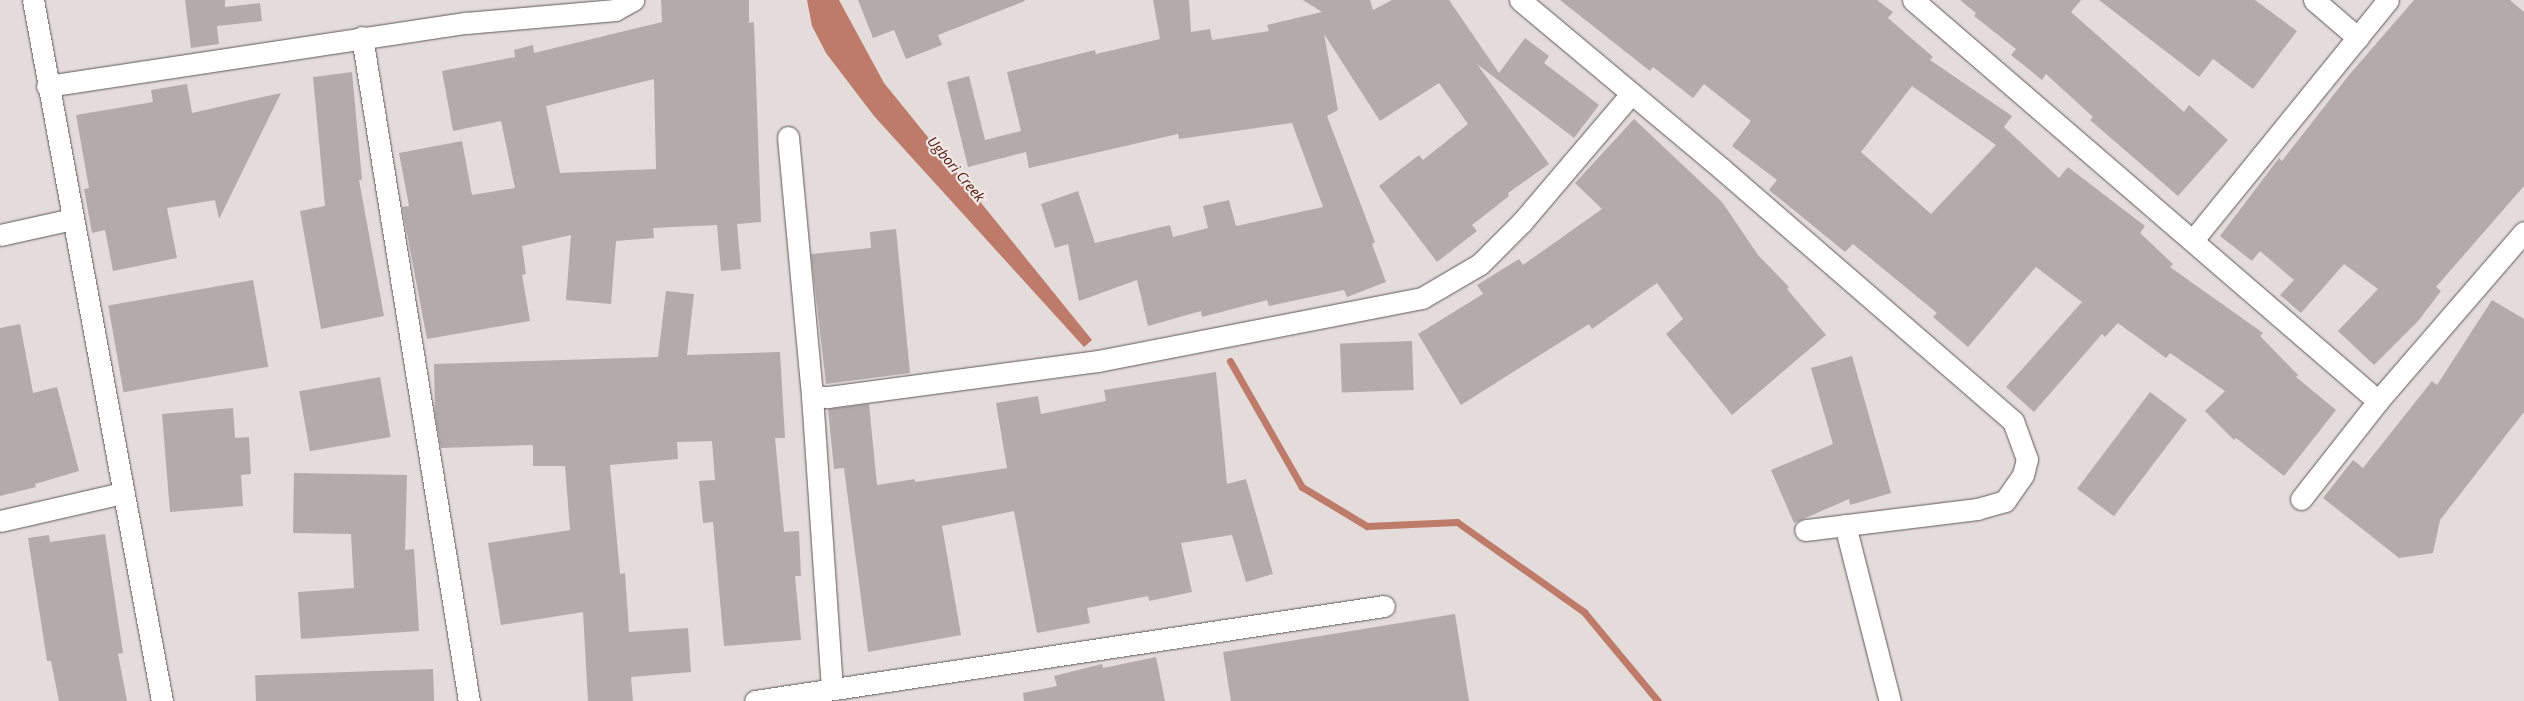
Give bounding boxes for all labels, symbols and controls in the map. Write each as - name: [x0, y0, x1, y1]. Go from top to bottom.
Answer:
- water label: Ugbori Creek: [924, 133, 988, 205]

